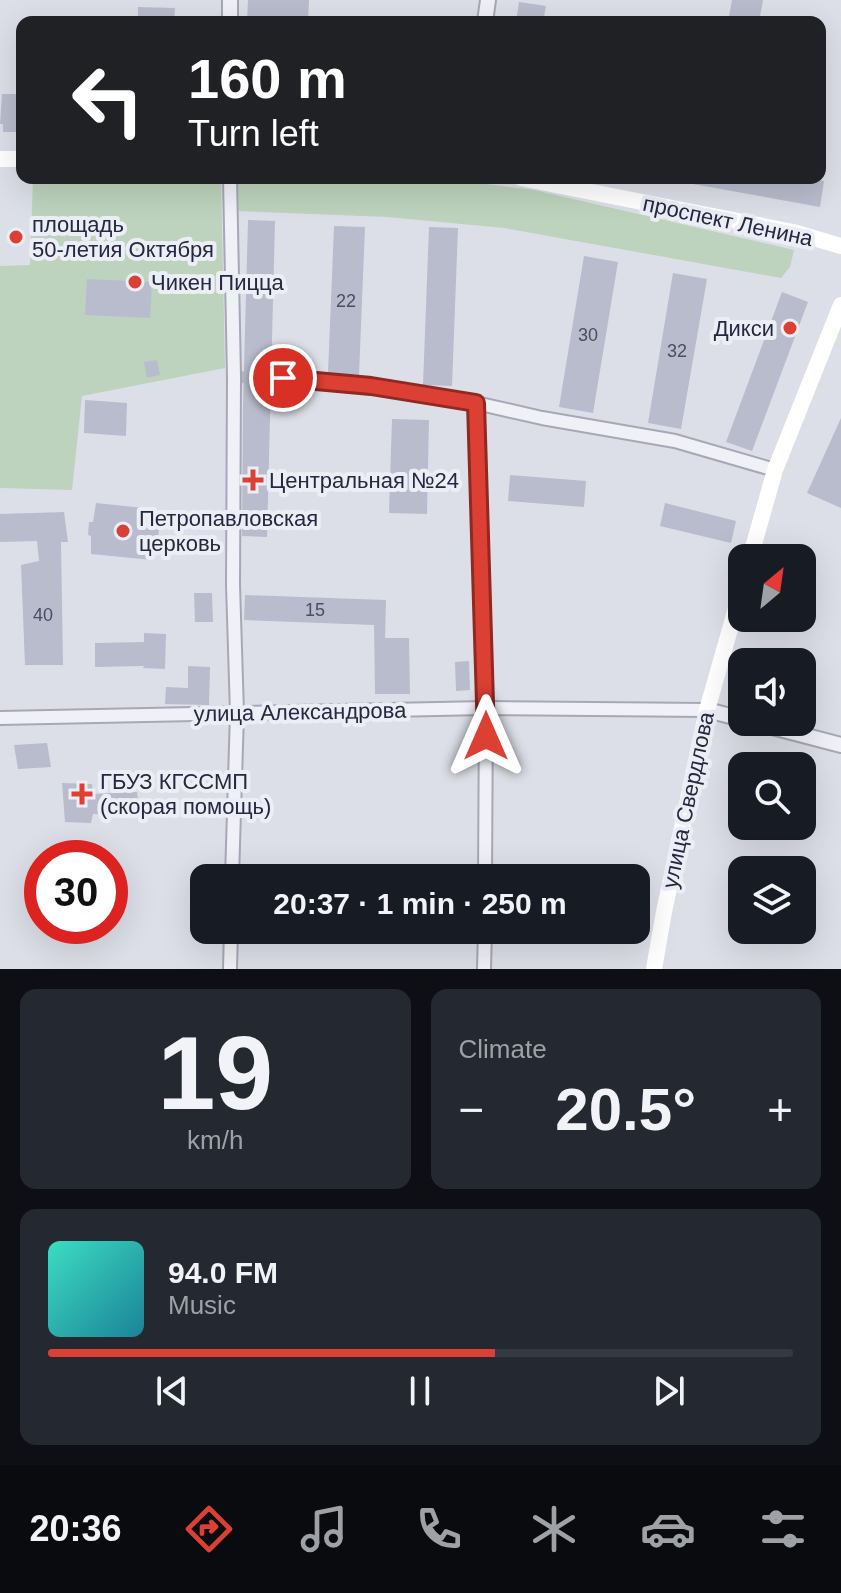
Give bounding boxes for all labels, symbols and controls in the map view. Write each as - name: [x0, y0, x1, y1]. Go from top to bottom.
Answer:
- text: 160 m: [188, 47, 347, 110]
- icon: left: [56, 48, 160, 152]
- text: Turn left: [188, 113, 319, 154]
- street label: проспект Ленина: [641, 191, 816, 251]
- place label: площадь 50-летия Октября: [32, 212, 214, 262]
- marker: площадь 50-летия Октября: [7, 228, 25, 246]
- place label: Чикен Пицца: [151, 270, 285, 295]
- marker: Чикен Пицца: [126, 273, 144, 291]
- house number: 22: [336, 291, 356, 311]
- place label: Дикси: [714, 316, 774, 341]
- marker: Дикси: [781, 319, 799, 337]
- house number: 30: [578, 325, 598, 345]
- house number: 32: [667, 341, 687, 361]
- pin: [249, 344, 317, 412]
- icon: arrive: [261, 356, 305, 400]
- place label: Центральная №24: [269, 468, 459, 493]
- marker: Центральная №24: [244, 471, 262, 489]
- place label: Петропавловская церковь: [139, 506, 318, 556]
- marker: Петропавловская церковь: [114, 522, 132, 540]
- north arrow: [728, 544, 816, 632]
- map controls: [728, 544, 816, 944]
- house number: 15: [305, 600, 325, 620]
- house number: 40: [33, 605, 53, 625]
- button: sound: [728, 648, 816, 736]
- position arrow: [444, 694, 528, 778]
- street label: улица Александрова: [194, 698, 407, 726]
- street label: улица Свердлова: [657, 709, 719, 890]
- button: search: [728, 752, 816, 840]
- place label: ГБУЗ КГССМП (скорая помощь): [100, 769, 271, 819]
- marker: ГБУЗ КГССМП (скорая помощь): [71, 783, 93, 805]
- speed limit sign: 30: [24, 840, 128, 944]
- button: layers: [728, 856, 816, 944]
- text: 20:37 · 1 min · 250 m: [273, 887, 567, 920]
- text: 19: [157, 1015, 273, 1131]
- text: Climate: [459, 1034, 547, 1064]
- text: 20.5°: [555, 1076, 696, 1143]
- text: −: [459, 1085, 484, 1134]
- text: +: [767, 1085, 793, 1134]
- text: km/h: [187, 1125, 243, 1155]
- text: 94.0 FM: [168, 1256, 278, 1289]
- text: Music: [168, 1290, 236, 1320]
- icon: previous: [150, 1369, 194, 1413]
- icon: pause: [398, 1369, 442, 1413]
- icon: next: [647, 1369, 691, 1413]
- icon: directions: [181, 1501, 237, 1557]
- icon: music: [296, 1501, 352, 1557]
- icon: phone: [411, 1501, 467, 1557]
- icon: climate: [526, 1501, 582, 1557]
- icon: car: [640, 1501, 696, 1557]
- icon: filters: [755, 1501, 811, 1557]
- text: 20:36: [29, 1508, 122, 1549]

